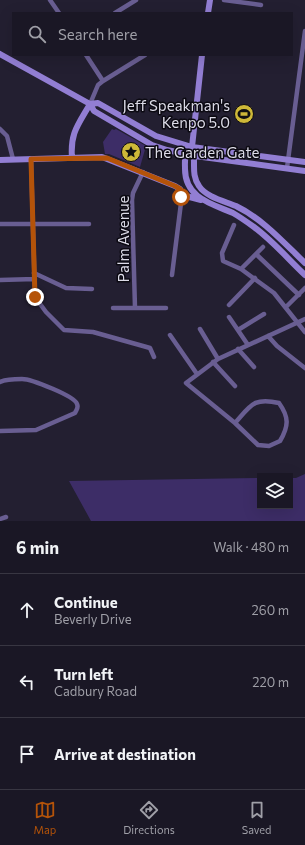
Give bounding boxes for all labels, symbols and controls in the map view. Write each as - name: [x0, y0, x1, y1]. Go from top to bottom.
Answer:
- search box: [12, 12, 293, 56]
- icon: search: [26, 23, 48, 45]
- text: Search here: [58, 25, 137, 43]
- place label: Jeff Speakman's Kenpo 5.0: [123, 96, 230, 131]
- sports icon: Jeff Speakman's Kenpo 5.0: [233, 103, 255, 125]
- place icon: The Garden Gate: [120, 141, 142, 163]
- place label: The Garden Gate: [145, 143, 259, 161]
- route start: [172, 188, 190, 206]
- street label: Palm Avenue: [114, 195, 132, 283]
- route end: [26, 288, 44, 306]
- map controls: [257, 473, 293, 509]
- button: layers: [257, 473, 293, 509]
- text: 6 min: [16, 537, 59, 558]
- text: Walk · 480 m: [213, 539, 289, 555]
- text: Continue: [54, 593, 118, 611]
- icon: ahead: [16, 599, 38, 621]
- text: 260 m: [252, 602, 289, 618]
- text: Beverly Drive: [54, 611, 132, 627]
- text: Turn left: [54, 665, 113, 683]
- icon: left: [16, 671, 38, 693]
- text: 220 m: [252, 674, 289, 690]
- text: Cadbury Road: [54, 683, 137, 699]
- icon: arrive: [16, 743, 38, 765]
- text: Arrive at destination: [54, 745, 196, 763]
- tab: Map: [34, 799, 56, 836]
- tab: Directions: [123, 799, 175, 836]
- tab: Saved: [242, 799, 271, 836]

